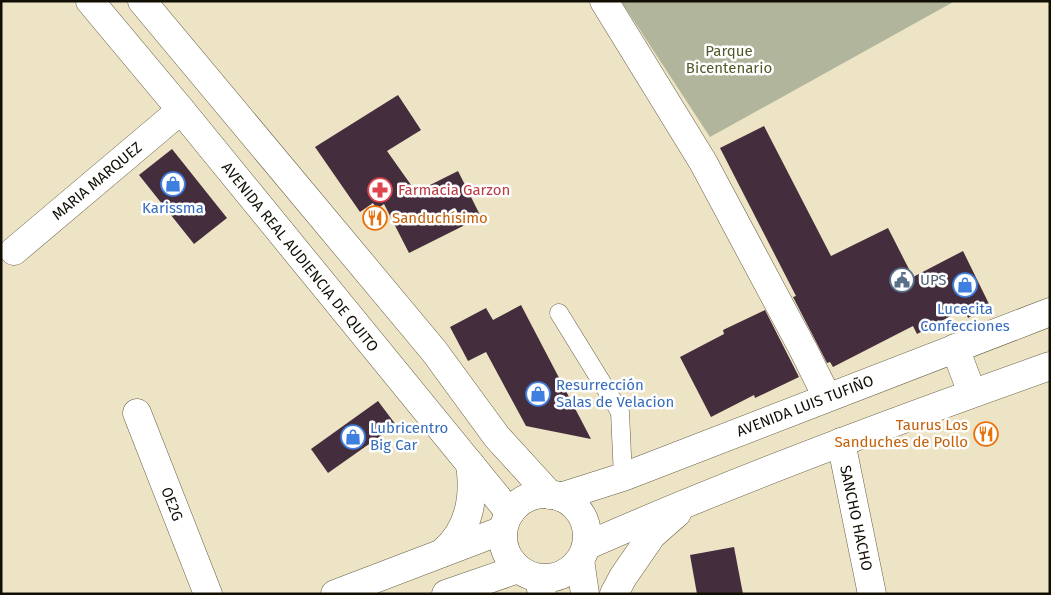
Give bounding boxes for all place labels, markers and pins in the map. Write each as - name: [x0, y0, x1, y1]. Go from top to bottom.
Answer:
- shop icon: Karissma: [160, 171, 186, 197]
- pharmacy icon: Farmacia Garzon: [367, 177, 393, 203]
- place label: Farmacia Garzon: [398, 181, 510, 199]
- place label: Karissma: [142, 199, 204, 217]
- restaurant icon: Sanduchísimo: [362, 205, 388, 231]
- place label: Sanduchísimo: [392, 209, 488, 227]
- public building icon: UPS: [889, 267, 915, 293]
- place label: UPS: [920, 271, 947, 289]
- shop icon: Lucecita Confecciones: [952, 272, 978, 298]
- place label: Lucecita Confecciones: [920, 300, 1010, 335]
- place label: Resurrección Salas de Velacion: [556, 376, 674, 411]
- shop icon: Resurrección Salas de Velacion: [525, 381, 551, 407]
- place label: Taurus Los Sanduches de Pollo: [834, 416, 968, 451]
- place label: Lubricentro Big Car: [370, 419, 448, 454]
- restaurant icon: Taurus Los Sanduches de Pollo: [973, 421, 999, 447]
- shop icon: Lubricentro Big Car: [340, 424, 366, 450]

